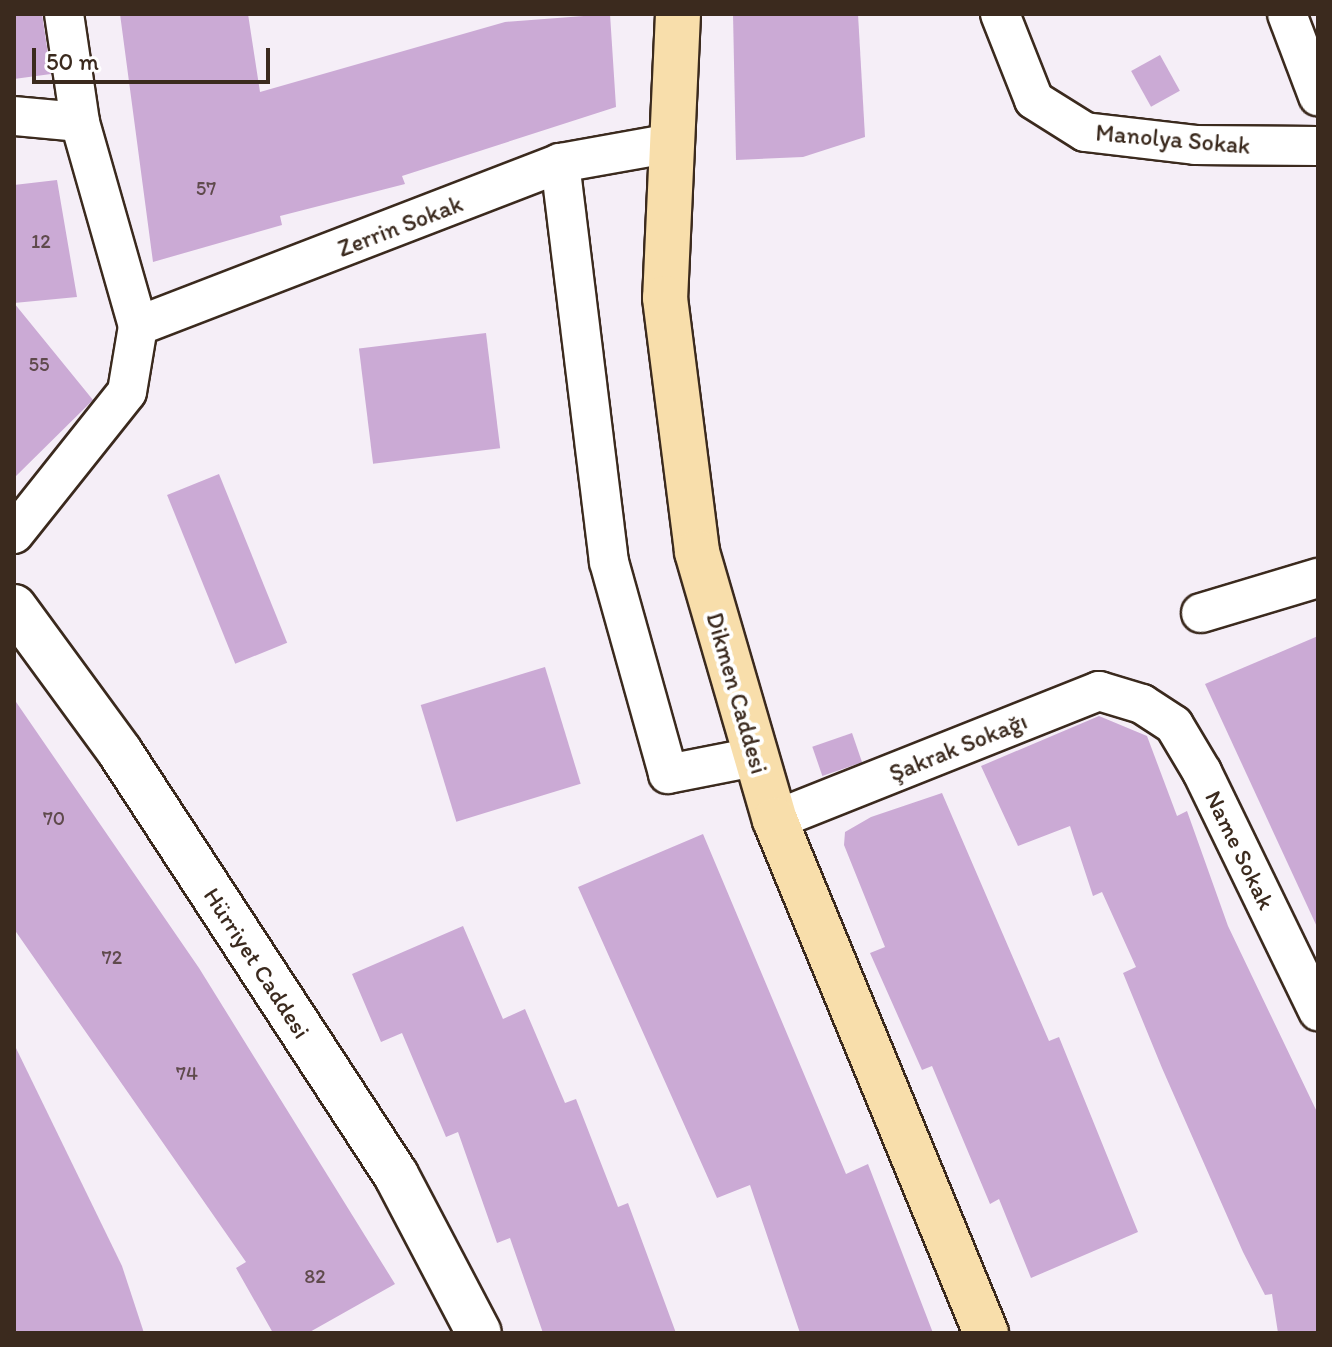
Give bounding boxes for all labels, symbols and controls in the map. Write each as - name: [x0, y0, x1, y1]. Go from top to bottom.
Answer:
- scale bar: [36, 32, 274, 82]
- text: 50 m: [46, 47, 99, 76]
- street label: Manolya Sokak: [1094, 118, 1252, 160]
- house number: 57: [196, 176, 216, 200]
- street label: Zerrin Sokak: [334, 189, 466, 263]
- house number: 12: [31, 229, 51, 253]
- house number: 55: [29, 352, 49, 376]
- street label: Dikmen Caddesi: [700, 609, 774, 777]
- street label: Şakrak Sokağı: [885, 706, 1031, 788]
- street label: Name Sokak: [1199, 786, 1281, 914]
- house number: 70: [43, 806, 65, 830]
- street label: Hürriyet Caddesi: [198, 882, 316, 1044]
- house number: 72: [102, 945, 122, 969]
- house number: 74: [176, 1061, 198, 1085]
- house number: 82: [304, 1264, 326, 1288]

